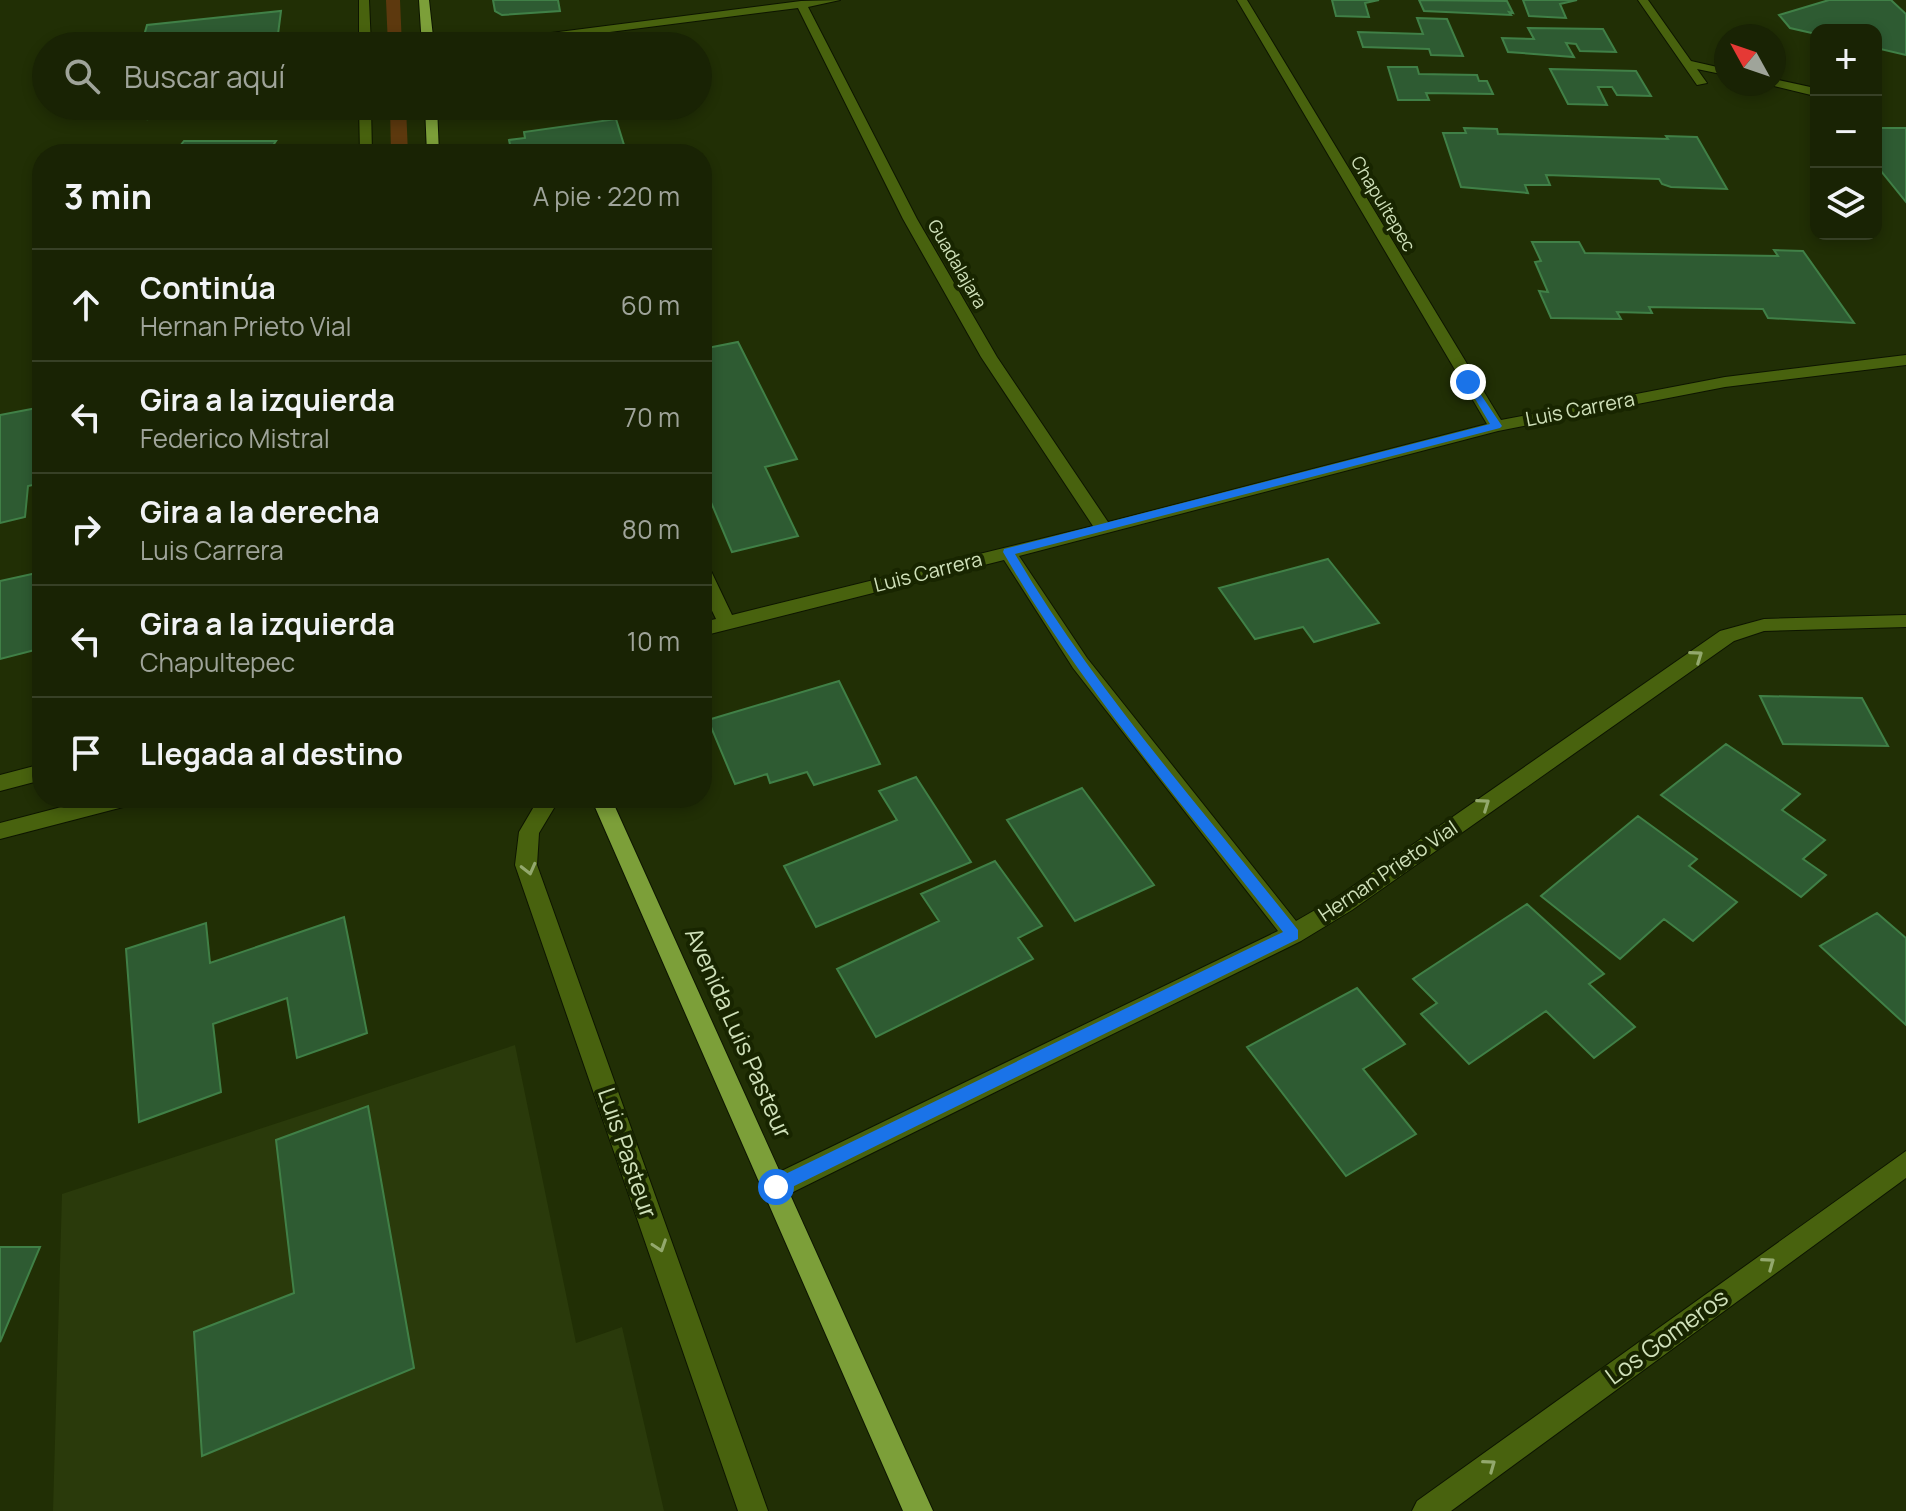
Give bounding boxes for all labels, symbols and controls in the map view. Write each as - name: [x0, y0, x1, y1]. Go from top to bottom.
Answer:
- north arrow: [1714, 24, 1786, 96]
- map controls: [1810, 24, 1882, 240]
- button: +: [1810, 24, 1882, 96]
- search box: [32, 32, 712, 120]
- icon: search: [60, 54, 104, 98]
- text: Buscar aquí: [124, 56, 285, 97]
- button: −: [1810, 96, 1882, 168]
- street label: Chapultepec: [1346, 151, 1422, 256]
- button: layers: [1810, 168, 1882, 240]
- text: 3 min: [64, 173, 152, 219]
- text: A pie · 220 m: [533, 178, 680, 214]
- street label: Guadalajara: [923, 215, 993, 312]
- text: Continúa: [140, 267, 276, 308]
- icon: ahead: [64, 283, 108, 327]
- text: 60 m: [621, 287, 680, 323]
- text: Hernan Prieto Vial: [140, 308, 351, 344]
- route end: [1450, 364, 1486, 400]
- text: Gira a la izquierda: [140, 379, 395, 420]
- street label: Luis Carrera: [1523, 385, 1637, 432]
- icon: left: [64, 395, 108, 439]
- text: 70 m: [624, 399, 680, 435]
- text: Federico Mistral: [140, 420, 330, 456]
- text: Gira a la derecha: [140, 491, 380, 532]
- icon: right: [64, 507, 108, 551]
- text: 80 m: [622, 511, 680, 547]
- text: Luis Carrera: [140, 532, 284, 568]
- street label: Luis Carrera: [871, 545, 985, 598]
- text: Gira a la izquierda: [140, 603, 395, 644]
- icon: left: [64, 619, 108, 663]
- text: 10 m: [627, 623, 680, 659]
- text: Chapultepec: [140, 644, 295, 680]
- one-way arrow: [1689, 651, 1703, 666]
- icon: arrive: [64, 731, 108, 775]
- text: Llegada al destino: [140, 733, 403, 774]
- one-way arrow: [1475, 800, 1490, 814]
- street label: Hernan Prieto Vial: [1313, 814, 1463, 927]
- one-way arrow: [519, 861, 536, 875]
- street label: Avenida Luis Pasteur: [678, 922, 801, 1143]
- street label: Luis Pasteur: [591, 1083, 666, 1222]
- route start: [758, 1169, 794, 1205]
- one-way arrow: [650, 1239, 667, 1253]
- one-way arrow: [1760, 1258, 1774, 1273]
- street label: Los Gomeros: [1598, 1280, 1734, 1392]
- one-way arrow: [1482, 1460, 1496, 1475]

